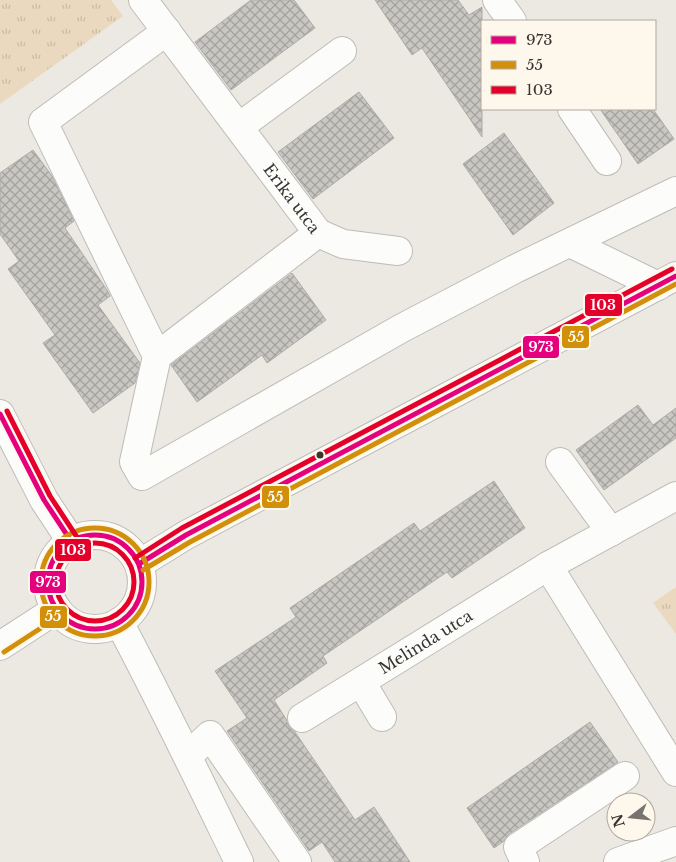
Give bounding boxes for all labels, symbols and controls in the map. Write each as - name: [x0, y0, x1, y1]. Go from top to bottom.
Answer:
- legend: [481, 20, 656, 110]
- text: 973: [526, 30, 552, 49]
- text: 55: [526, 55, 543, 74]
- text: 103: [526, 80, 553, 99]
- street label: Erika utca: [259, 159, 325, 237]
- line badge: 103: [584, 293, 623, 317]
- text: 103: [590, 296, 616, 314]
- line badge: 55: [561, 325, 590, 349]
- text: 55: [568, 328, 584, 346]
- line badge: 973: [522, 335, 560, 359]
- text: 973: [528, 338, 554, 356]
- unlabelled marker: [315, 450, 325, 460]
- line badge: 55: [261, 485, 290, 509]
- text: 55: [267, 488, 283, 506]
- line badge: 103: [54, 538, 92, 562]
- text: 103: [60, 541, 86, 559]
- line badge: 973: [29, 570, 67, 594]
- text: 973: [35, 573, 61, 591]
- line badge: 55: [39, 605, 68, 629]
- street label: Melinda utca: [375, 605, 476, 678]
- text: 55: [45, 607, 61, 625]
- north arrow: [606, 792, 656, 842]
- text: N: [608, 812, 629, 829]

